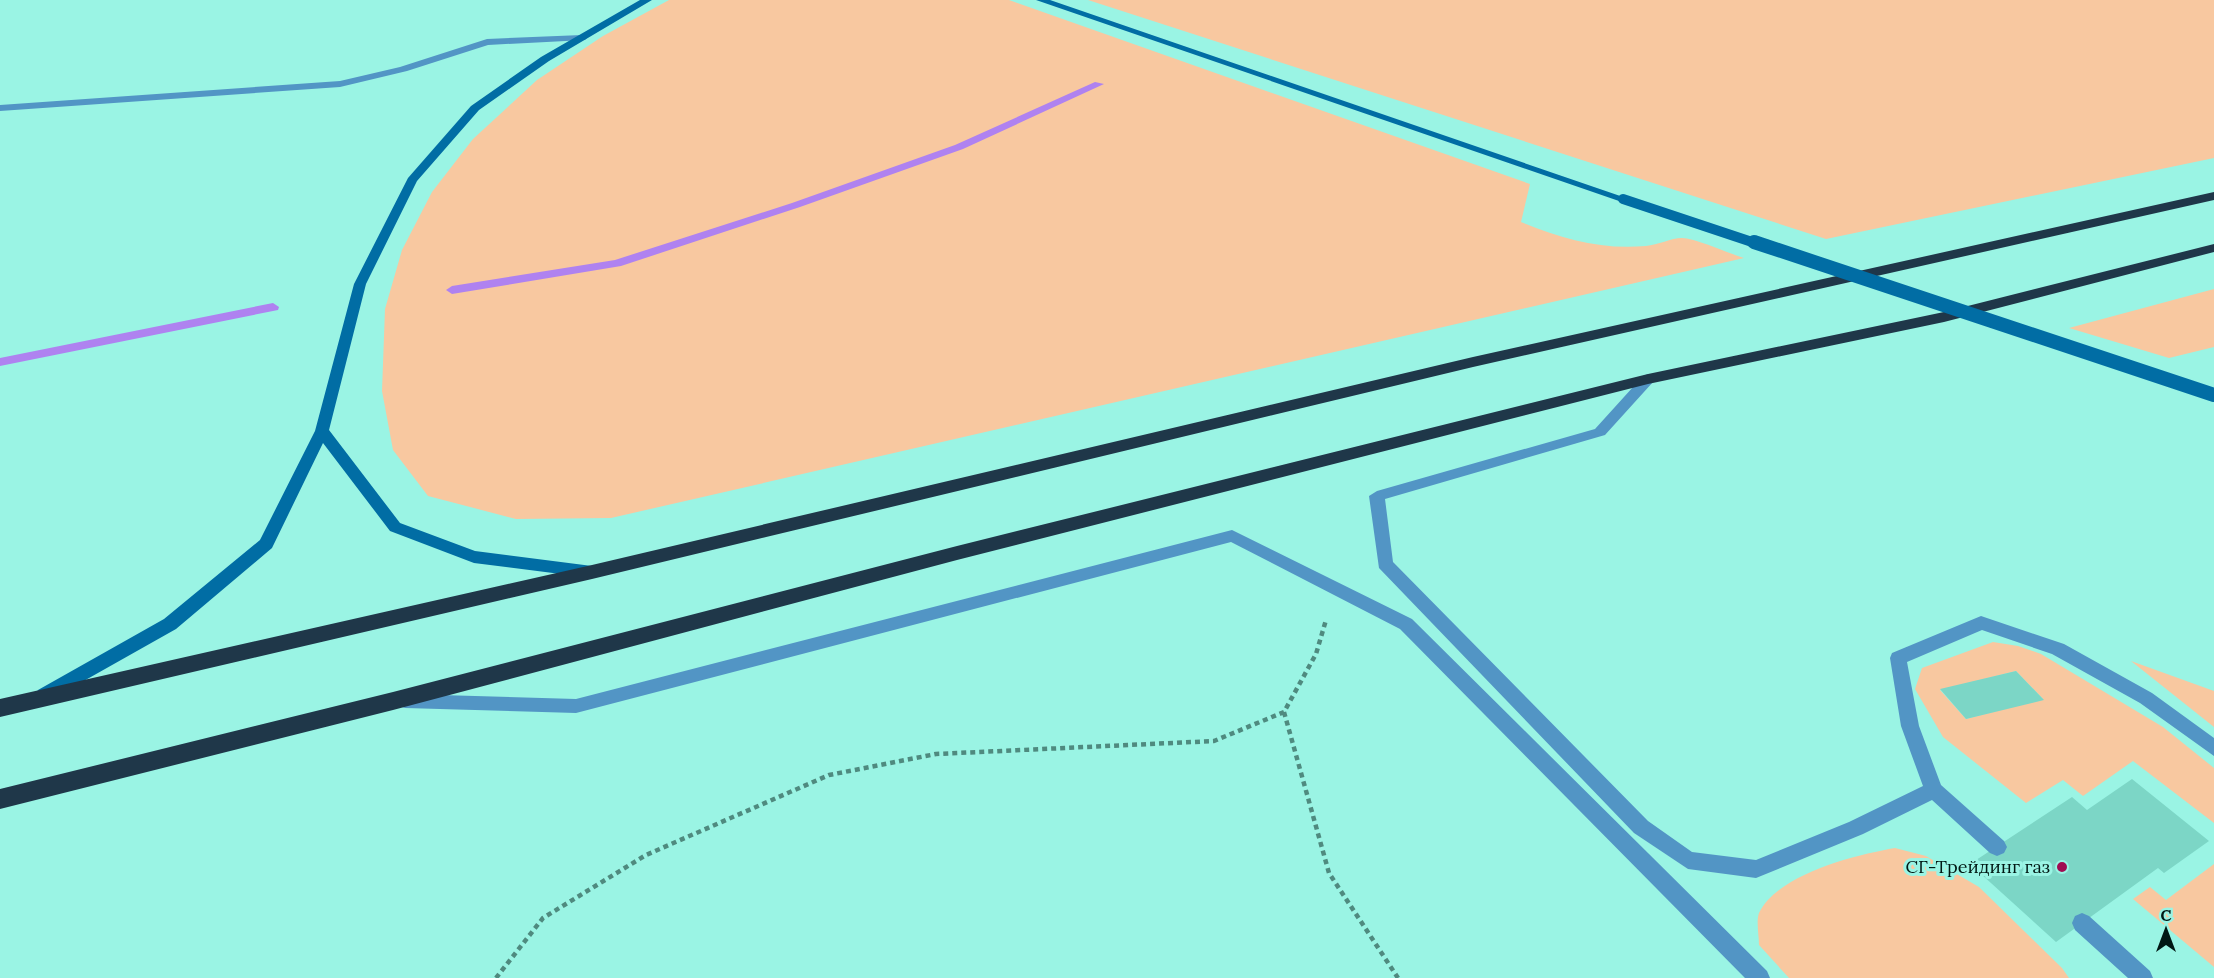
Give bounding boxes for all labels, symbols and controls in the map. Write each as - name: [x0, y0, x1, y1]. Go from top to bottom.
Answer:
- place label: СГ-Трейдинг газ: [1905, 855, 2050, 878]
- marker: СГ-Трейдинг газ: [2055, 860, 2069, 874]
- north arrow: [2136, 900, 2196, 960]
- text: С: [2160, 905, 2172, 925]

